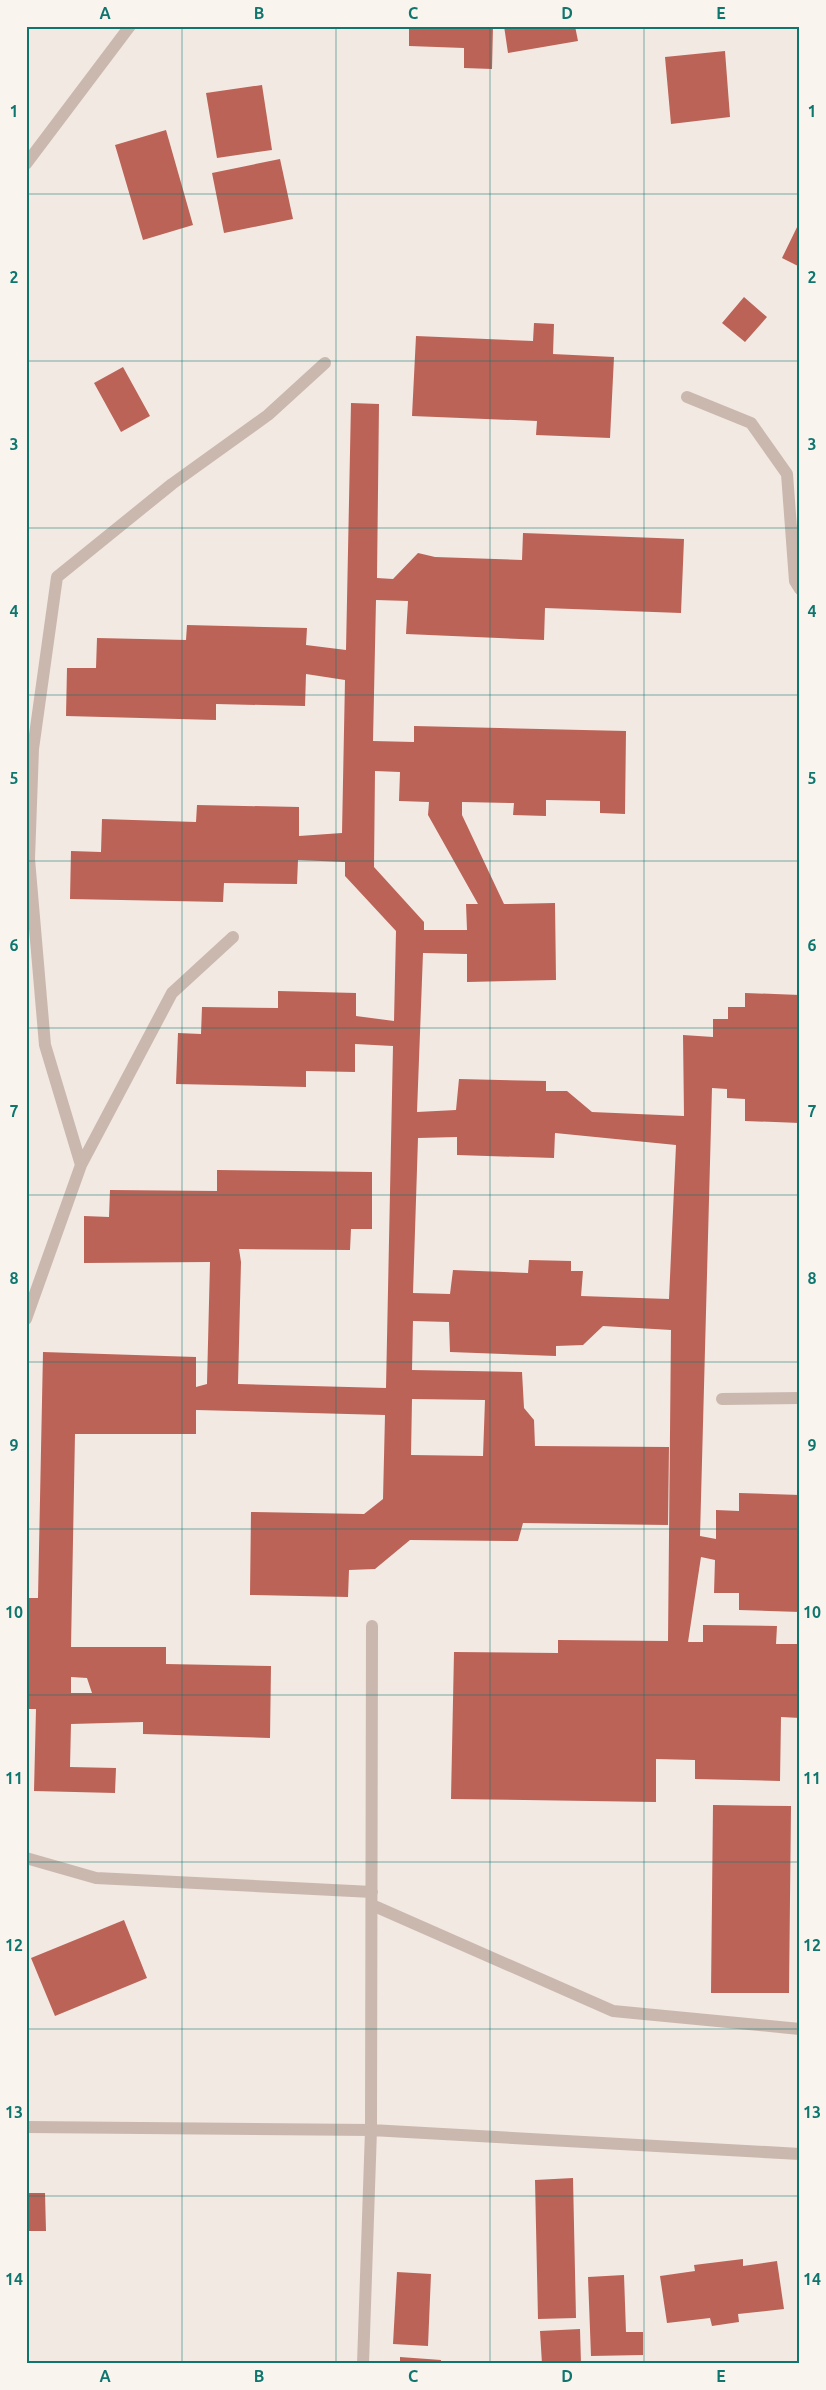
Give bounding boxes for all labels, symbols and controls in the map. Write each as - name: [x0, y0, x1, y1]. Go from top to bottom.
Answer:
- text: A: [99, 4, 111, 22]
- text: B: [254, 4, 264, 22]
- text: C: [408, 4, 418, 22]
- text: D: [561, 4, 573, 22]
- text: E: [716, 4, 726, 22]
- text: 1: [9, 102, 19, 120]
- text: 1: [807, 102, 817, 120]
- text: 2: [9, 268, 19, 286]
- text: 2: [807, 268, 817, 286]
- text: 3: [9, 435, 19, 453]
- text: 3: [807, 435, 817, 453]
- text: 4: [9, 602, 19, 620]
- text: 4: [807, 602, 817, 620]
- text: 5: [9, 769, 19, 787]
- text: 5: [807, 769, 817, 787]
- text: 6: [9, 936, 19, 954]
- text: 6: [807, 936, 817, 954]
- text: 7: [9, 1102, 19, 1120]
- text: 7: [807, 1102, 817, 1120]
- text: 8: [9, 1269, 19, 1287]
- text: 8: [807, 1269, 817, 1287]
- text: 9: [9, 1436, 19, 1454]
- text: 9: [807, 1436, 817, 1454]
- text: 10: [5, 1603, 23, 1621]
- text: 10: [803, 1603, 821, 1621]
- text: 11: [5, 1769, 23, 1787]
- text: 11: [803, 1769, 821, 1787]
- text: 12: [5, 1936, 23, 1954]
- text: 12: [803, 1936, 821, 1954]
- text: 13: [5, 2103, 23, 2121]
- text: 13: [803, 2103, 821, 2121]
- text: 14: [5, 2270, 23, 2288]
- text: 14: [803, 2270, 821, 2288]
- text: A: [99, 2367, 111, 2385]
- text: B: [254, 2367, 264, 2385]
- text: C: [408, 2367, 418, 2385]
- text: D: [561, 2367, 573, 2385]
- text: E: [716, 2367, 726, 2385]

